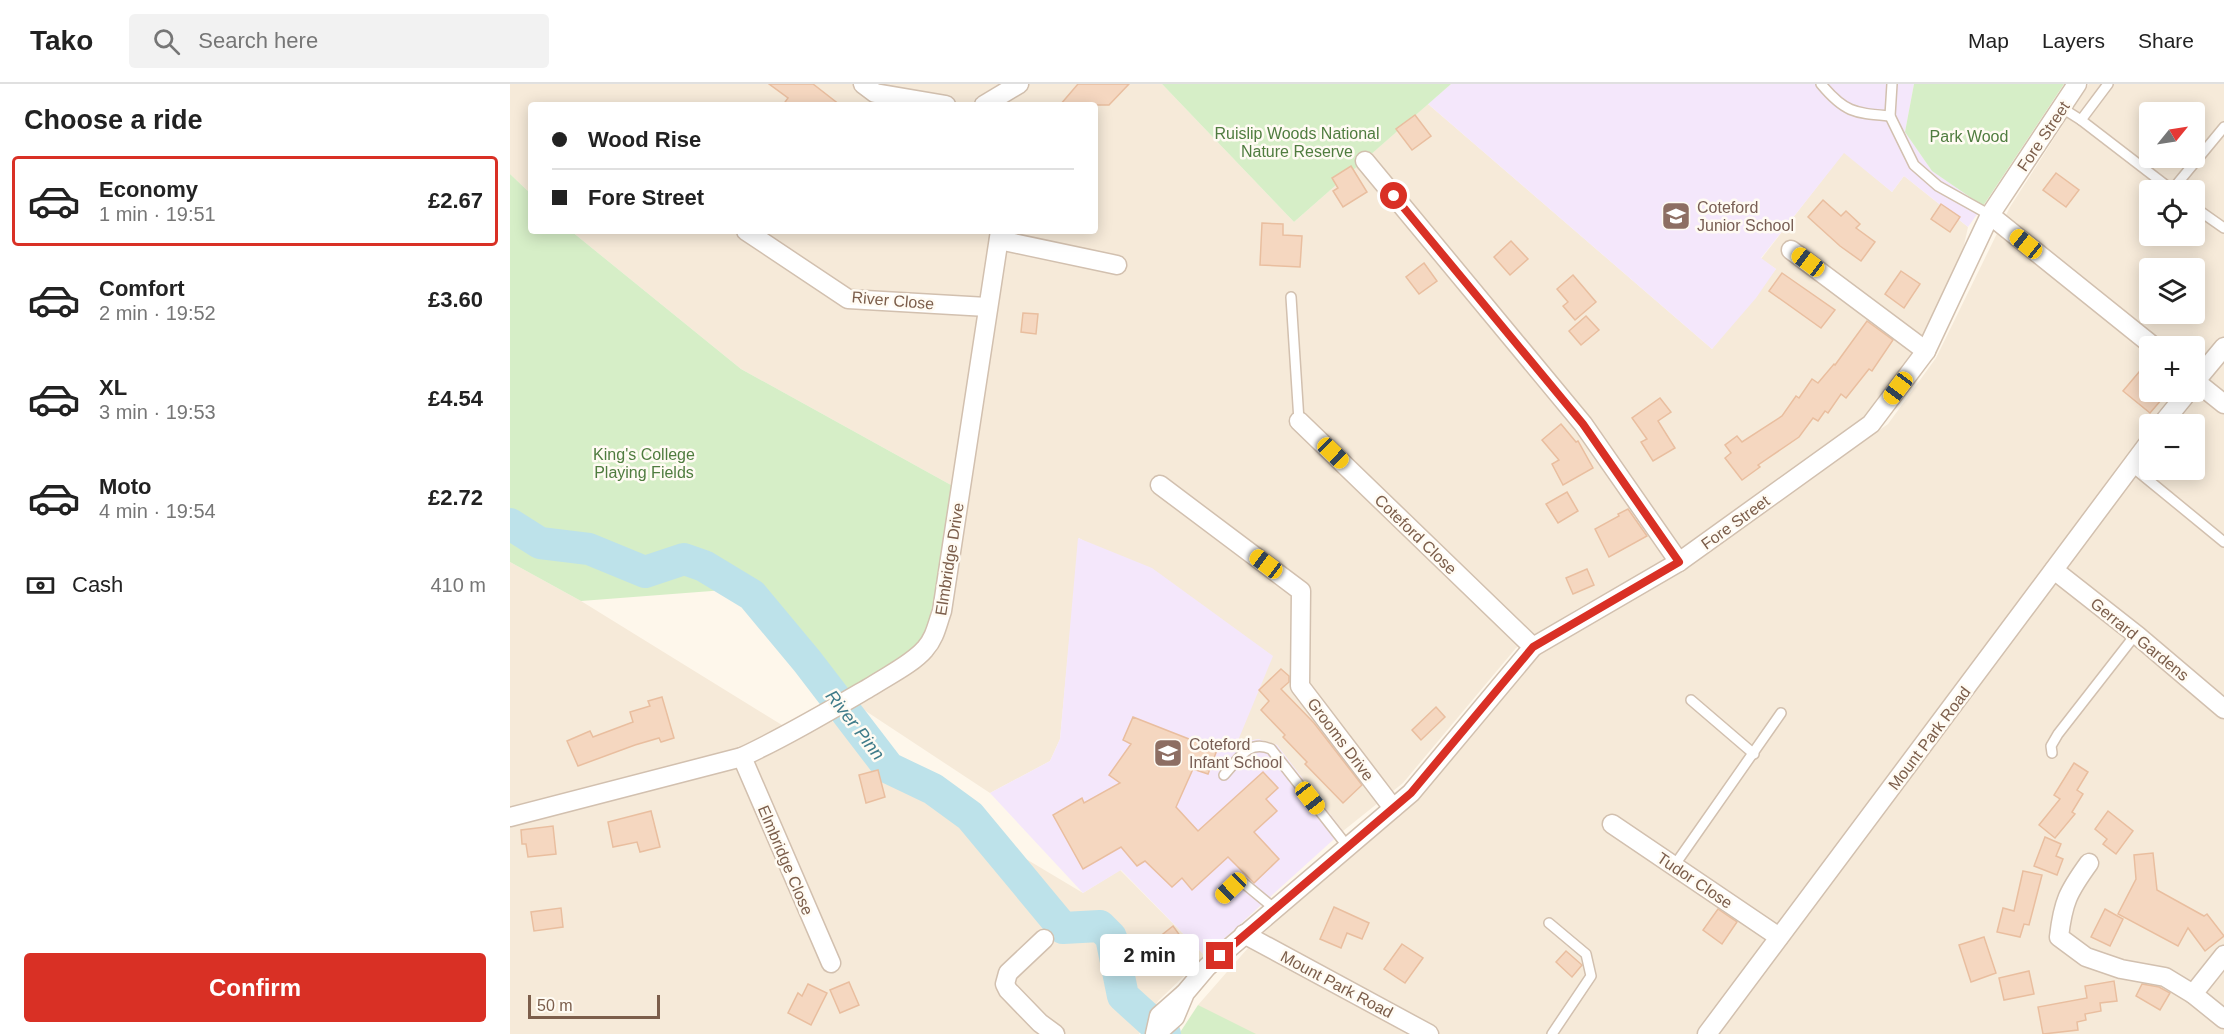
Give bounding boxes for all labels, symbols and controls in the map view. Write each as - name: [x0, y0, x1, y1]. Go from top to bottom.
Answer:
- search box: [129, 14, 549, 68]
- text: Tako: [30, 25, 93, 56]
- icon: search: [150, 25, 183, 58]
- text: Search here: [198, 28, 318, 53]
- text: Map: [1968, 29, 2009, 52]
- text: Layers: [2042, 29, 2105, 52]
- text: Share: [2138, 29, 2194, 52]
- street label: Fore Street: [2014, 98, 2073, 174]
- north arrow: [2139, 102, 2205, 168]
- map controls: [2139, 102, 2205, 480]
- text: Choose a ride: [24, 105, 203, 135]
- park label: Ruislip Woods National Nature Reserve: [1214, 125, 1380, 160]
- text: Wood Rise: [588, 127, 701, 152]
- park label: Park Wood: [1930, 128, 2008, 145]
- icon: car: [27, 174, 81, 228]
- text: Economy: [99, 177, 198, 202]
- button: locate: [2139, 180, 2205, 246]
- route start: [1380, 182, 1407, 209]
- text: Fore Street: [588, 185, 704, 210]
- text: £2.67: [428, 188, 483, 213]
- place label: Coteford Junior School: [1697, 199, 1794, 234]
- school or university icon: Coteford Junior School: [1660, 200, 1692, 232]
- text: 1 min · 19:51: [99, 203, 216, 225]
- car: [2006, 226, 2046, 262]
- car: [1788, 244, 1828, 280]
- button: layers: [2139, 258, 2205, 324]
- icon: car: [27, 273, 81, 327]
- text: Comfort: [99, 276, 185, 301]
- text: £3.60: [428, 287, 483, 312]
- street label: River Close: [851, 288, 935, 313]
- text: 2 min · 19:52: [99, 302, 216, 324]
- button: +: [2139, 336, 2205, 402]
- car: [1880, 368, 1916, 408]
- icon: car: [27, 372, 81, 426]
- text: XL: [99, 375, 127, 400]
- text: £4.54: [428, 386, 483, 411]
- text: 3 min · 19:53: [99, 401, 216, 423]
- button: −: [2139, 414, 2205, 480]
- car: [1314, 434, 1352, 472]
- park label: King's College Playing Fields: [593, 446, 695, 481]
- icon: car: [27, 471, 81, 525]
- text: Moto: [99, 474, 152, 499]
- text: £2.72: [428, 485, 483, 510]
- street label: Coteford Close: [1371, 491, 1460, 578]
- street label: Fore Street: [1698, 492, 1773, 553]
- text: 4 min · 19:54: [99, 500, 216, 522]
- street label: Elmbridge Drive: [932, 501, 967, 617]
- car: [1246, 546, 1286, 582]
- icon: cash: [24, 569, 57, 602]
- text: Cash: [72, 572, 123, 597]
- text: 410 m: [430, 574, 486, 596]
- street label: Gerrard Gardens: [2087, 595, 2192, 684]
- street label: Mount Park Road: [1885, 683, 1974, 793]
- water label: River Pinn: [822, 686, 888, 764]
- street label: Grooms Drive: [1304, 695, 1377, 784]
- place label: Coteford Infant School: [1189, 736, 1282, 771]
- school or university icon: Coteford Infant School: [1152, 737, 1184, 769]
- car: [1292, 778, 1328, 818]
- street label: Elmbridge Close: [755, 803, 816, 918]
- street label: Tudor Close: [1654, 849, 1735, 912]
- car: [1212, 869, 1250, 907]
- callout: 2 min: [1100, 935, 1199, 977]
- route end: [1206, 942, 1233, 969]
- text: 2 min: [1123, 944, 1176, 966]
- street label: Mount Park Road: [1278, 948, 1396, 1021]
- button: Confirm: [24, 953, 486, 1022]
- scale bar: [528, 992, 660, 1020]
- text: 50 m: [537, 997, 573, 1014]

